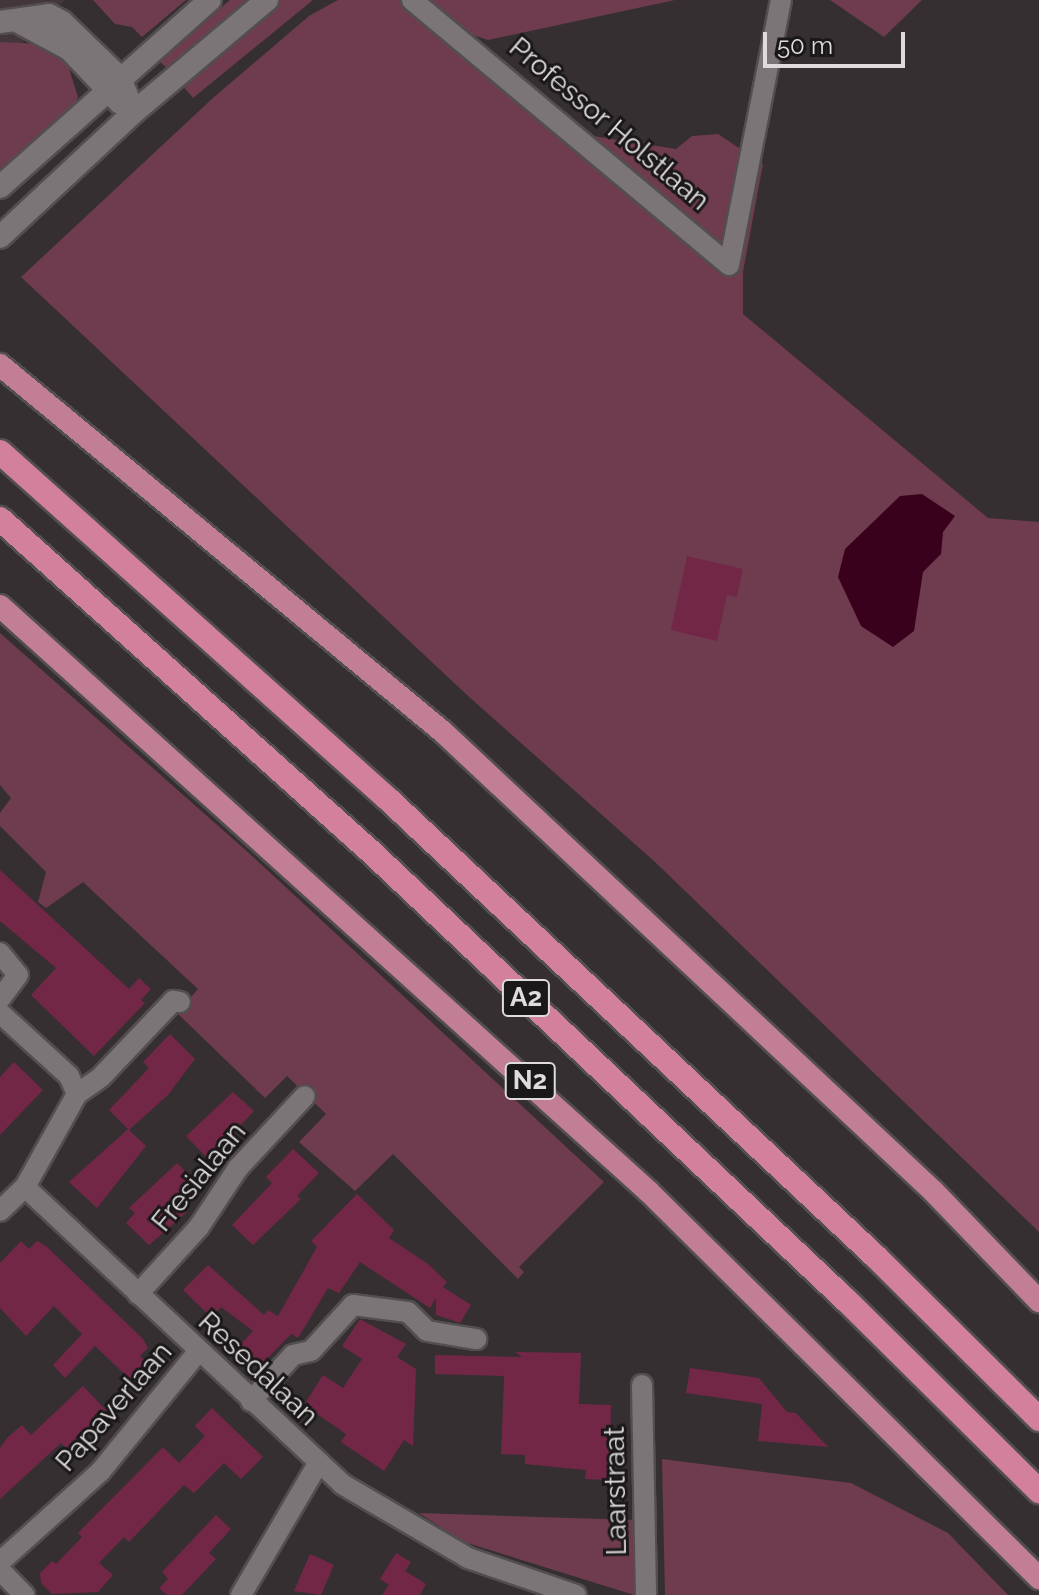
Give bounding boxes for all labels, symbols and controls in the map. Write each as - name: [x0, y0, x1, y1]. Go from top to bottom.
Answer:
- scale bar: [767, 16, 909, 66]
- street label: Professor Holstlaan: [502, 30, 716, 218]
- text: 50 m: [777, 31, 833, 60]
- road number: A2: [500, 976, 552, 1020]
- road number: N2: [504, 1059, 556, 1103]
- street label: Fresialaan: [145, 1116, 253, 1238]
- street label: Resedalaan: [191, 1305, 325, 1433]
- street label: Papaverlaan: [49, 1336, 179, 1478]
- street label: Laarstraat: [598, 1426, 634, 1556]

